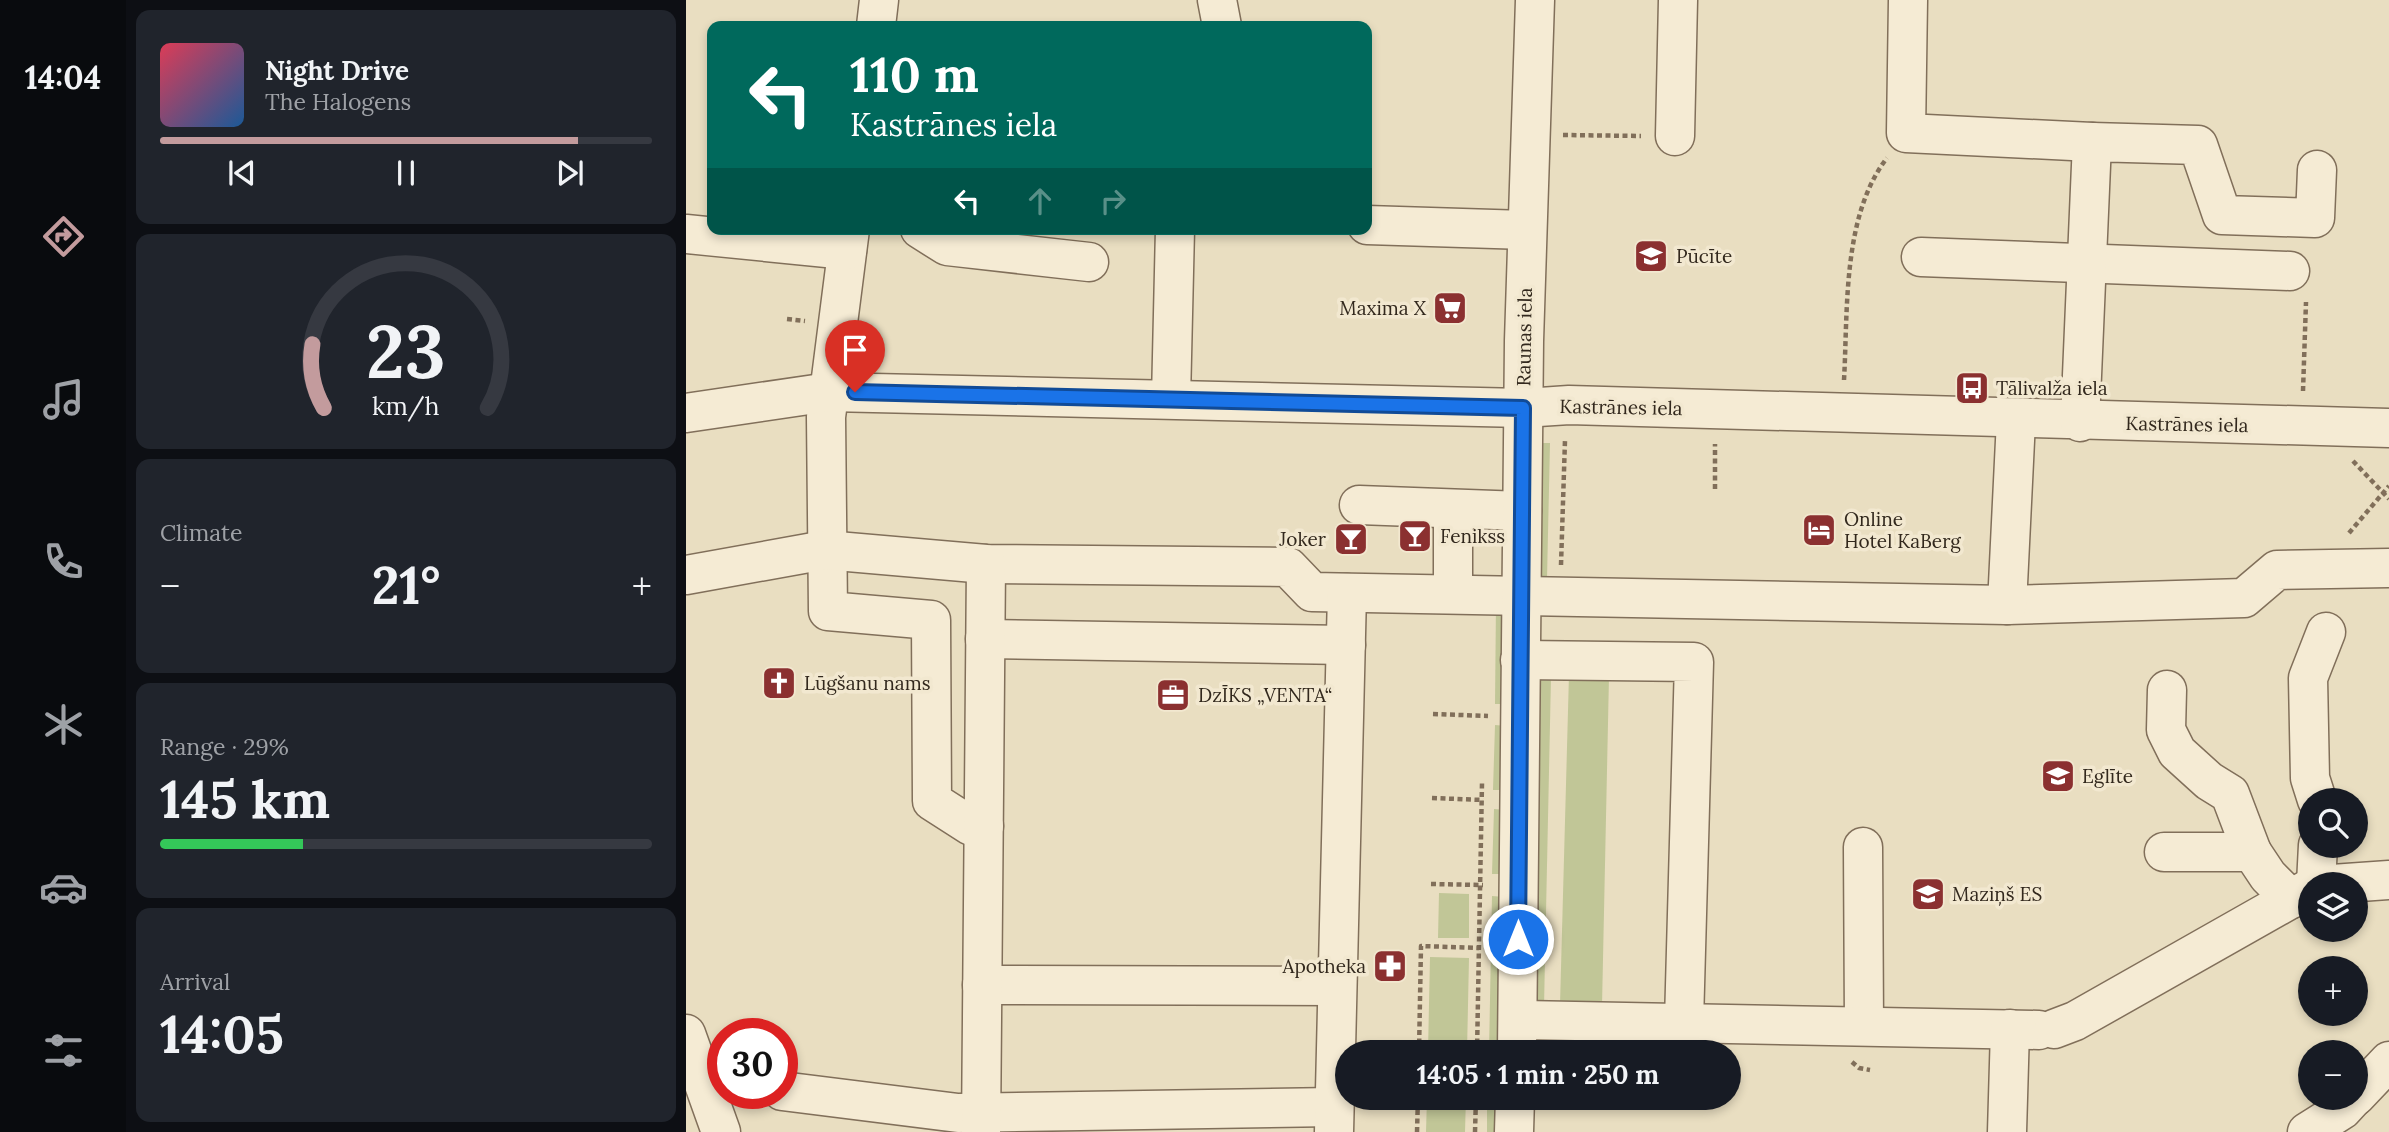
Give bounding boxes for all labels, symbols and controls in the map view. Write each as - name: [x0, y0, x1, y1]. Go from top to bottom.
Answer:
- text: 110 m: [850, 43, 979, 105]
- icon: left: [735, 49, 826, 140]
- text: Night Drive: [265, 54, 409, 87]
- text: 14:04: [25, 57, 101, 98]
- text: The Halogens: [265, 87, 411, 116]
- text: Kastrānes iela: [850, 104, 1057, 145]
- icon: previous: [223, 154, 261, 192]
- icon: pause: [387, 154, 425, 192]
- icon: next: [551, 154, 589, 192]
- icon: left: [948, 182, 986, 220]
- icon: ahead: [1021, 182, 1059, 220]
- icon: right: [1094, 182, 1132, 220]
- icon: directions: [39, 212, 88, 261]
- school or university icon: Pūcīte: [1632, 237, 1670, 275]
- place label: Pūcīte: [1676, 244, 1732, 268]
- street label: Raunas iela: [1511, 287, 1537, 387]
- supermarket icon: Maxima X: [1431, 289, 1469, 327]
- place label: Maxima X: [1339, 296, 1427, 320]
- text: 23: [366, 305, 446, 398]
- pin: [825, 320, 885, 392]
- icon: arrive: [836, 331, 874, 369]
- bus stop icon: Tālivalža iela: [1953, 369, 1991, 407]
- icon: music: [39, 375, 88, 424]
- place label: Tālivalža iela: [1996, 376, 2108, 400]
- text: km/h: [372, 389, 440, 421]
- street label: Kastrānes iela: [1559, 394, 1683, 420]
- street label: Kastrānes iela: [2125, 411, 2249, 437]
- place label: Online Hotel KaBerg: [1844, 507, 1961, 553]
- hotel icon: Online Hotel KaBerg: [1800, 511, 1838, 549]
- bar icon: Fenikss: [1396, 517, 1434, 555]
- text: Climate: [160, 518, 242, 547]
- bar icon: Joker: [1332, 520, 1370, 558]
- place label: Fenikss: [1440, 524, 1505, 548]
- place label: Joker: [1278, 527, 1327, 551]
- icon: phone: [39, 537, 88, 586]
- text: 21°: [372, 552, 440, 618]
- text: −: [160, 562, 180, 610]
- text: +: [632, 562, 652, 610]
- church icon: Lūgšanu nams: [760, 664, 798, 702]
- place label: Lūgšanu nams: [804, 671, 931, 695]
- office icon: DzĪKS „VENTA“: [1154, 676, 1192, 714]
- place label: DzĪKS „VENTA“: [1198, 683, 1332, 707]
- icon: climate: [39, 700, 88, 749]
- text: Range · 29%: [160, 732, 289, 761]
- school or university icon: Eglīte: [2039, 757, 2077, 795]
- place label: Eglīte: [2082, 764, 2133, 788]
- text: 145 km: [160, 766, 330, 832]
- map controls: [2298, 788, 2368, 1110]
- button: search: [2298, 788, 2368, 858]
- icon: car: [39, 863, 88, 912]
- button: layers: [2298, 872, 2368, 942]
- school or university icon: Maziņš ES: [1909, 875, 1947, 913]
- place label: Maziņš ES: [1952, 882, 2042, 907]
- position arrow: [1481, 902, 1555, 976]
- pharmacy icon: Apotheka: [1371, 947, 1409, 985]
- place label: Apotheka: [1282, 954, 1366, 978]
- button: +: [2298, 956, 2368, 1026]
- text: Arrival: [160, 967, 230, 996]
- text: 14:05: [160, 1001, 284, 1067]
- speed limit sign: 30: [707, 1018, 798, 1109]
- icon: filters: [39, 1026, 88, 1075]
- button: −: [2298, 1040, 2368, 1110]
- text: 14:05 · 1 min · 250 m: [1417, 1058, 1659, 1091]

